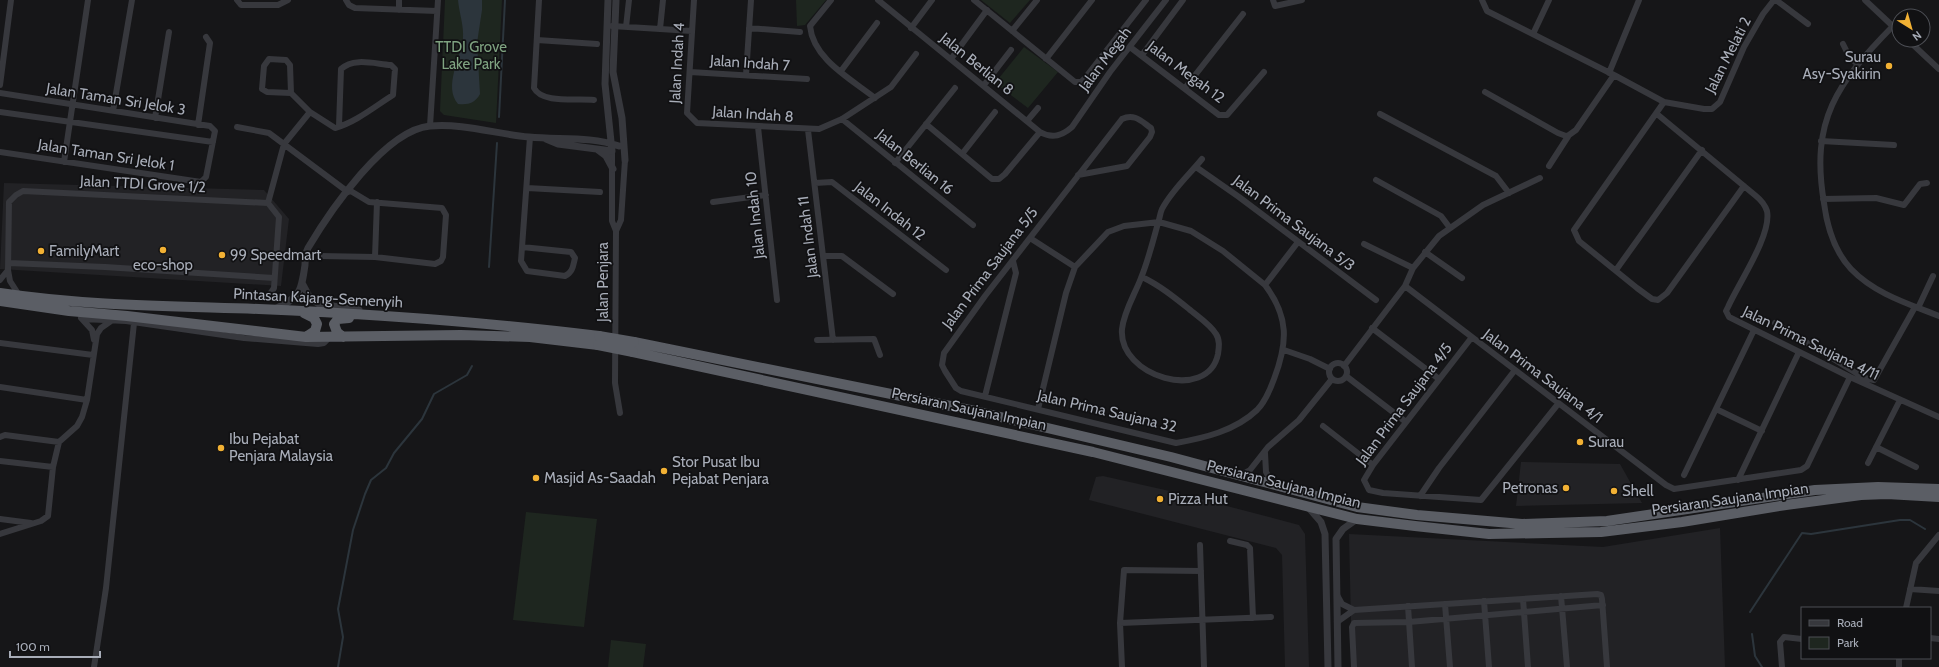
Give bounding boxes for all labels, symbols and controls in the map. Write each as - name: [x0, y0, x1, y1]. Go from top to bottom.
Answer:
- north arrow: [1891, 8, 1931, 48]
- street label: Jalan Melati 2: [1701, 14, 1755, 97]
- street label: Jalan Indah 4: [666, 22, 688, 105]
- street label: Jalan Megah: [1074, 23, 1135, 96]
- street label: Jalan Berlian 8: [936, 28, 1017, 99]
- text: N: [1910, 28, 1924, 44]
- street label: Jalan Megah 12: [1143, 37, 1228, 107]
- park label: TTDI Grove Lake Park: [435, 38, 507, 73]
- place label: Surau Asy-Syakirin: [1802, 48, 1881, 83]
- street label: Jalan Indah 7: [708, 51, 791, 75]
- marker: Surau Asy-Syakirin: [1884, 61, 1894, 71]
- street label: Jalan Taman Sri Jelok 3: [44, 79, 187, 119]
- street label: Jalan Indah 8: [711, 102, 794, 126]
- street label: Jalan Berlian 16: [872, 125, 957, 199]
- street label: Jalan Taman Sri Jelok 1: [36, 135, 175, 175]
- street label: Jalan Indah 10: [741, 170, 769, 261]
- street label: Jalan Prima Saujana 5/3: [1229, 171, 1358, 275]
- street label: Jalan TTDI Grove 1/2: [79, 172, 207, 196]
- street label: Jalan Indah 12: [850, 177, 929, 244]
- street label: Jalan Indah 11: [794, 195, 822, 280]
- street label: Jalan Prima Saujana 5/5: [938, 204, 1042, 333]
- street label: Jalan Penjara: [594, 241, 612, 323]
- place label: FamilyMart: [49, 242, 119, 260]
- marker: eco-shop: [158, 245, 168, 255]
- marker: FamilyMart: [36, 246, 46, 256]
- place label: 99 Speedmart: [230, 246, 321, 264]
- marker: 99 Speedmart: [217, 250, 227, 260]
- place label: eco-shop: [133, 256, 193, 274]
- street label: Pintasan Kajang-Semenyih: [233, 285, 403, 311]
- street label: Jalan Prima Saujana 4/11: [1739, 302, 1882, 384]
- street label: Jalan Prima Saujana 4/1: [1479, 325, 1606, 427]
- street label: Jalan Prima Saujana 4/5: [1352, 339, 1456, 469]
- street label: Persiaran Saujana Impian: [890, 384, 1048, 434]
- street label: Jalan Prima Saujana 32: [1035, 386, 1179, 436]
- place label: Ibu Pejabat Penjara Malaysia: [229, 430, 334, 465]
- place label: Surau: [1588, 433, 1624, 451]
- marker: Surau: [1575, 437, 1585, 447]
- marker: Ibu Pejabat Penjara Malaysia: [216, 443, 226, 453]
- place label: Stor Pusat Ibu Pejabat Penjara: [672, 453, 770, 488]
- street label: Persiaran Saujana Impian: [1205, 456, 1363, 512]
- marker: Stor Pusat Ibu Pejabat Penjara: [659, 466, 669, 476]
- place label: Masjid As-Saadah: [544, 469, 656, 487]
- marker: Masjid As-Saadah: [531, 473, 541, 483]
- place label: Petronas: [1502, 479, 1558, 497]
- street label: Persiaran Saujana Impian: [1650, 479, 1810, 519]
- place label: Shell: [1622, 482, 1654, 500]
- marker: Petronas: [1561, 483, 1571, 493]
- marker: Shell: [1609, 486, 1619, 496]
- place label: Pizza Hut: [1168, 490, 1228, 508]
- marker: Pizza Hut: [1155, 494, 1165, 504]
- legend: [1801, 607, 1931, 659]
- text: Road: [1837, 615, 1863, 630]
- scale bar: [10, 633, 100, 659]
- text: Park: [1837, 635, 1859, 650]
- text: 100 m: [16, 639, 50, 654]

